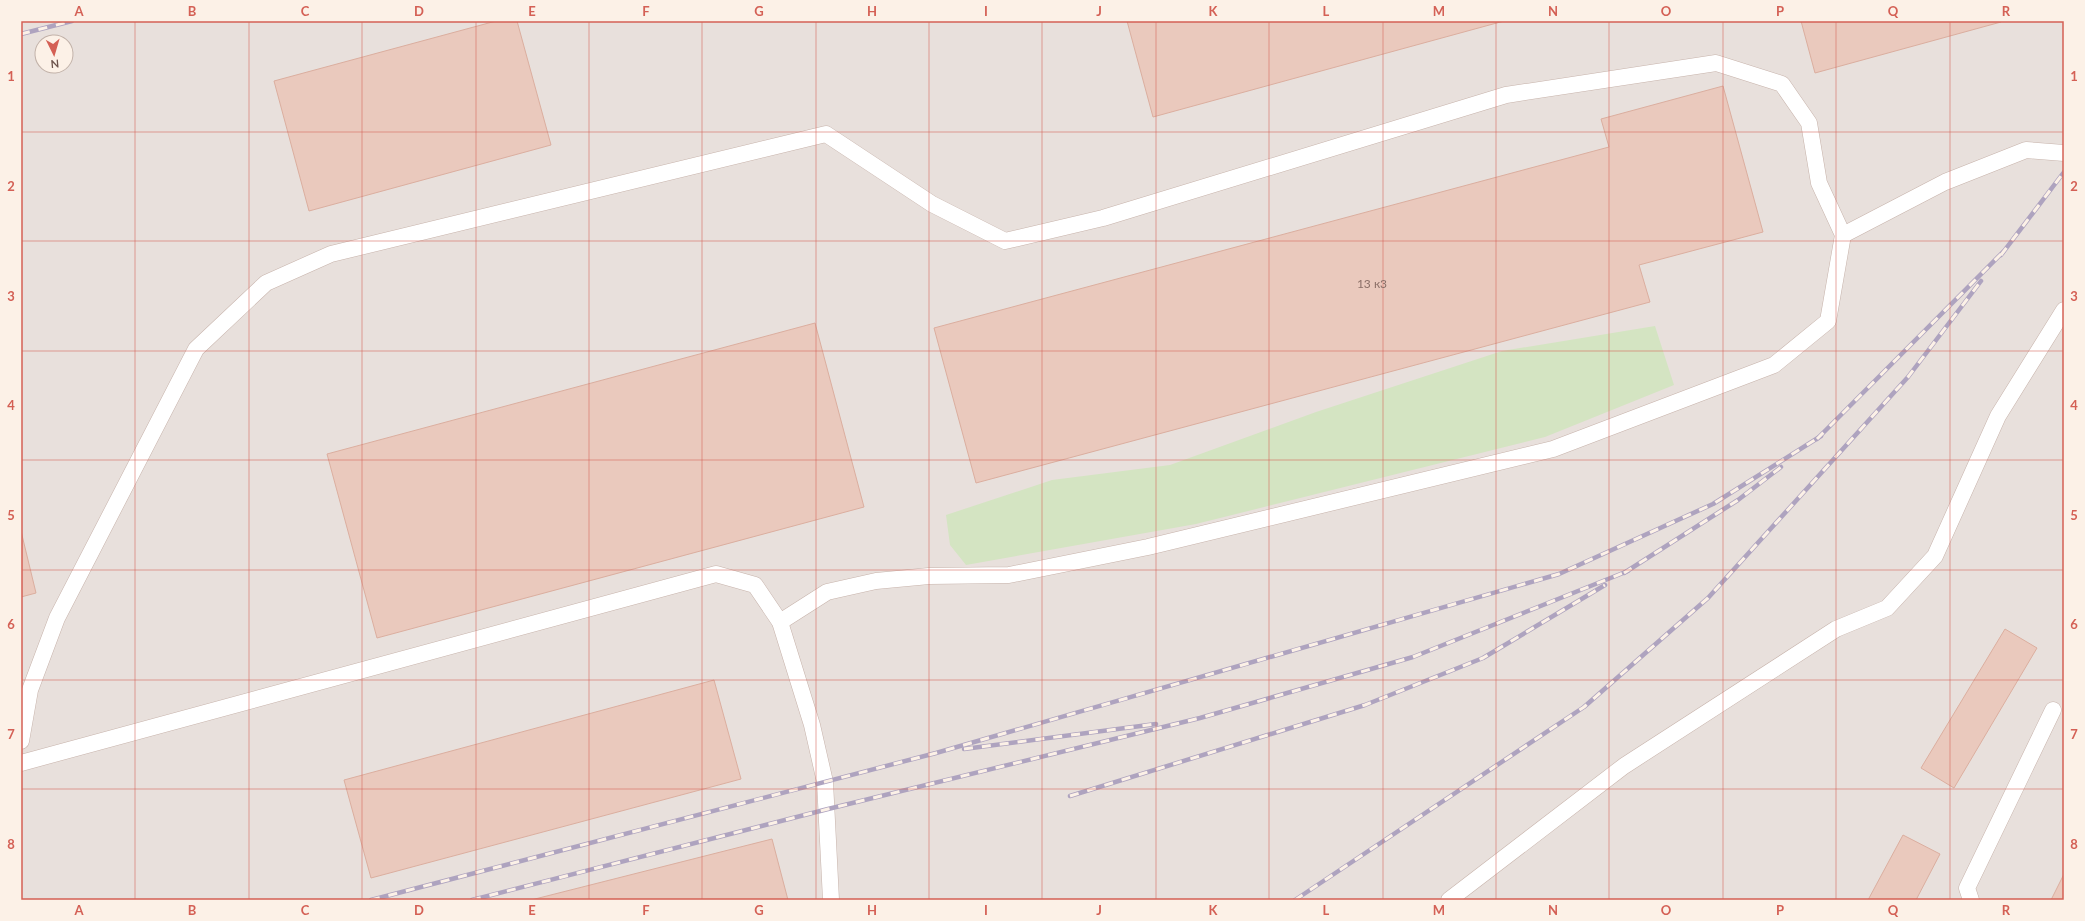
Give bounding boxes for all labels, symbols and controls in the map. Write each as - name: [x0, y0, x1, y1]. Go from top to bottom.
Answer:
- text: A: [73, 3, 84, 19]
- text: B: [188, 3, 197, 19]
- text: C: [301, 3, 310, 19]
- text: D: [414, 3, 424, 19]
- text: E: [528, 3, 536, 19]
- text: F: [642, 3, 650, 19]
- text: G: [754, 3, 764, 19]
- text: H: [867, 3, 877, 19]
- text: I: [984, 3, 988, 19]
- text: J: [1096, 3, 1102, 19]
- text: K: [1209, 3, 1219, 19]
- text: L: [1323, 3, 1330, 19]
- text: M: [1433, 3, 1445, 19]
- text: N: [1548, 3, 1558, 19]
- text: O: [1661, 3, 1672, 19]
- text: P: [1776, 3, 1784, 19]
- text: Q: [1888, 3, 1899, 19]
- text: R: [2002, 3, 2011, 19]
- north arrow: [34, 34, 74, 74]
- text: N: [50, 58, 60, 71]
- text: 1: [7, 68, 15, 84]
- text: 1: [2070, 68, 2078, 84]
- text: 2: [7, 178, 15, 194]
- text: 2: [2070, 178, 2078, 194]
- house number: 13 к3: [1357, 276, 1387, 291]
- text: 3: [7, 288, 15, 304]
- text: 3: [2070, 288, 2078, 304]
- text: 4: [7, 397, 15, 413]
- text: 4: [2070, 397, 2078, 413]
- text: 5: [7, 507, 15, 523]
- text: 5: [2070, 507, 2078, 523]
- text: 6: [7, 616, 15, 632]
- text: 6: [2070, 616, 2078, 632]
- text: 7: [7, 726, 15, 742]
- text: 7: [2070, 726, 2078, 742]
- text: 8: [7, 836, 15, 852]
- text: 8: [2070, 836, 2078, 852]
- text: A: [73, 902, 84, 918]
- text: B: [188, 902, 197, 918]
- text: C: [301, 902, 310, 918]
- text: D: [414, 902, 424, 918]
- text: E: [528, 902, 536, 918]
- text: F: [642, 902, 650, 918]
- text: G: [754, 902, 764, 918]
- text: H: [867, 902, 877, 918]
- text: I: [984, 902, 988, 918]
- text: J: [1096, 902, 1102, 918]
- text: K: [1209, 902, 1219, 918]
- text: L: [1323, 902, 1330, 918]
- text: M: [1433, 902, 1445, 918]
- text: N: [1548, 902, 1558, 918]
- text: O: [1661, 902, 1672, 918]
- text: P: [1776, 902, 1784, 918]
- text: Q: [1888, 902, 1899, 918]
- text: R: [2002, 902, 2011, 918]

